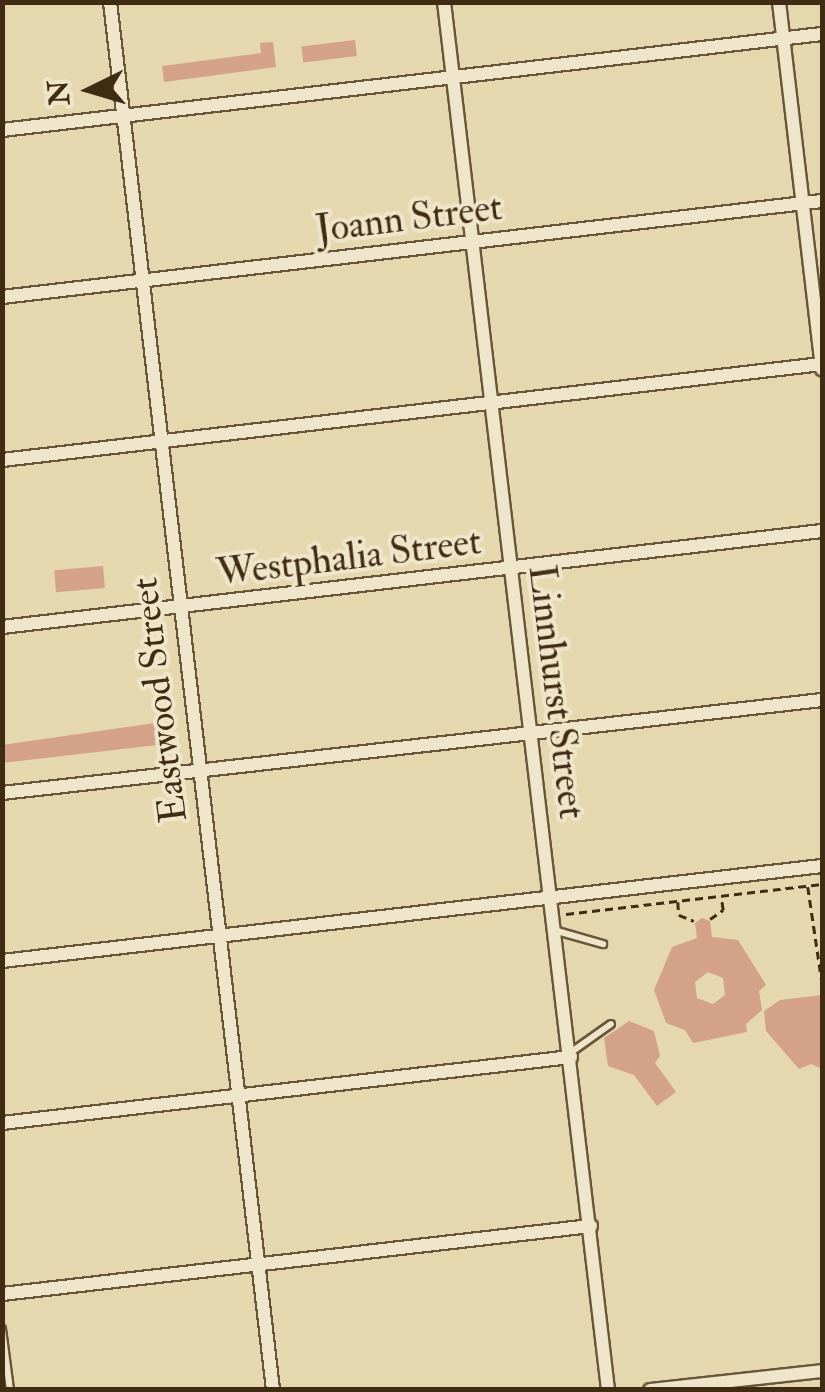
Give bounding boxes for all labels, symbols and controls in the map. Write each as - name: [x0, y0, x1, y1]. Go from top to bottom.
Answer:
- north arrow: [40, 40, 140, 140]
- text: N: [41, 79, 78, 107]
- street label: Joann Street: [313, 185, 505, 253]
- street label: Westphalia Street: [214, 519, 484, 597]
- street label: Linnhurst Street: [518, 563, 594, 821]
- street label: Eastwood Street: [122, 575, 198, 825]

